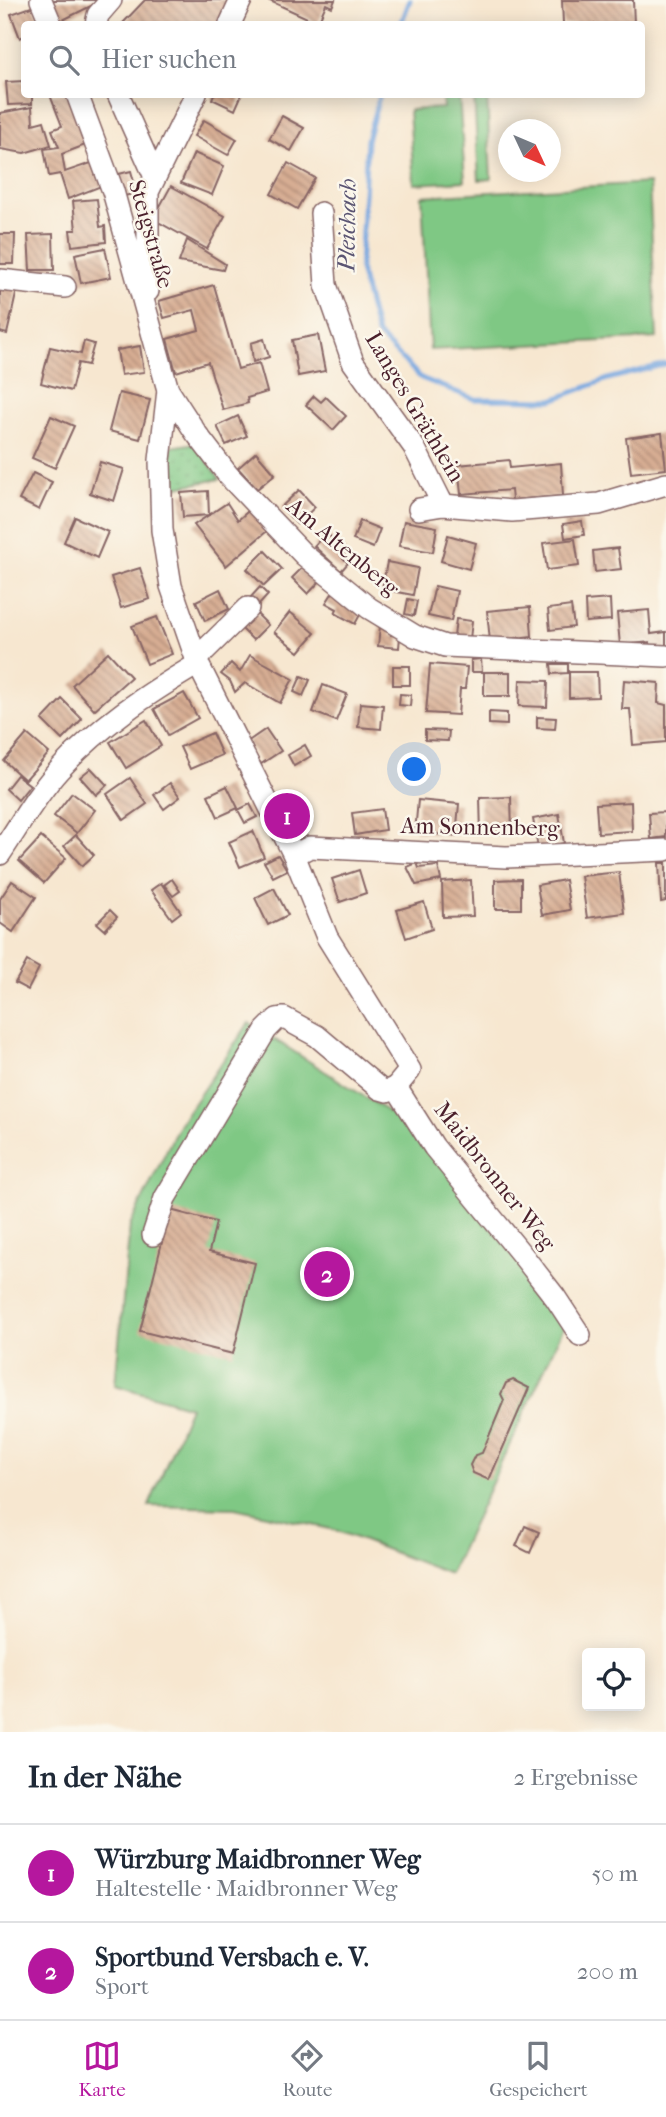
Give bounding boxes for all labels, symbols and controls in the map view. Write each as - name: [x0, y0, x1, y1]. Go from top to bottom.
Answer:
- search box: [21, 21, 645, 98]
- icon: search: [45, 41, 83, 79]
- text: Hier suchen: [101, 44, 237, 75]
- north arrow: [498, 119, 561, 182]
- street label: Steigstraße: [123, 177, 179, 291]
- water label: Pleichach: [332, 178, 362, 273]
- street label: Langes Gräthlein: [360, 327, 471, 488]
- street label: Am Altenberg: [281, 492, 405, 602]
- your location: [397, 752, 431, 786]
- pin: 1: [264, 790, 310, 842]
- street label: Am Sonnenberg: [399, 812, 560, 842]
- street label: Maidbronner Weg: [429, 1096, 562, 1256]
- pin: 2: [304, 1248, 350, 1300]
- map controls: [582, 1648, 645, 1711]
- button: locate: [582, 1648, 645, 1711]
- text: In der Nähe: [28, 1760, 182, 1795]
- text: 2 Ergebnisse: [513, 1764, 638, 1791]
- text: Würzburg Maidbronner Weg: [95, 1844, 421, 1875]
- text: 1: [47, 1860, 55, 1887]
- text: 50 m: [591, 1860, 638, 1887]
- text: Haltestelle · Maidbronner Weg: [95, 1875, 397, 1902]
- text: Sportbund Versbach e. V.: [95, 1942, 369, 1973]
- text: 2: [45, 1958, 57, 1985]
- text: 200 m: [577, 1958, 638, 1985]
- text: Sport: [95, 1973, 149, 2000]
- tab: Karte: [78, 2037, 126, 2101]
- tab: Route: [283, 2037, 332, 2101]
- tab: Gespeichert: [489, 2037, 588, 2101]

